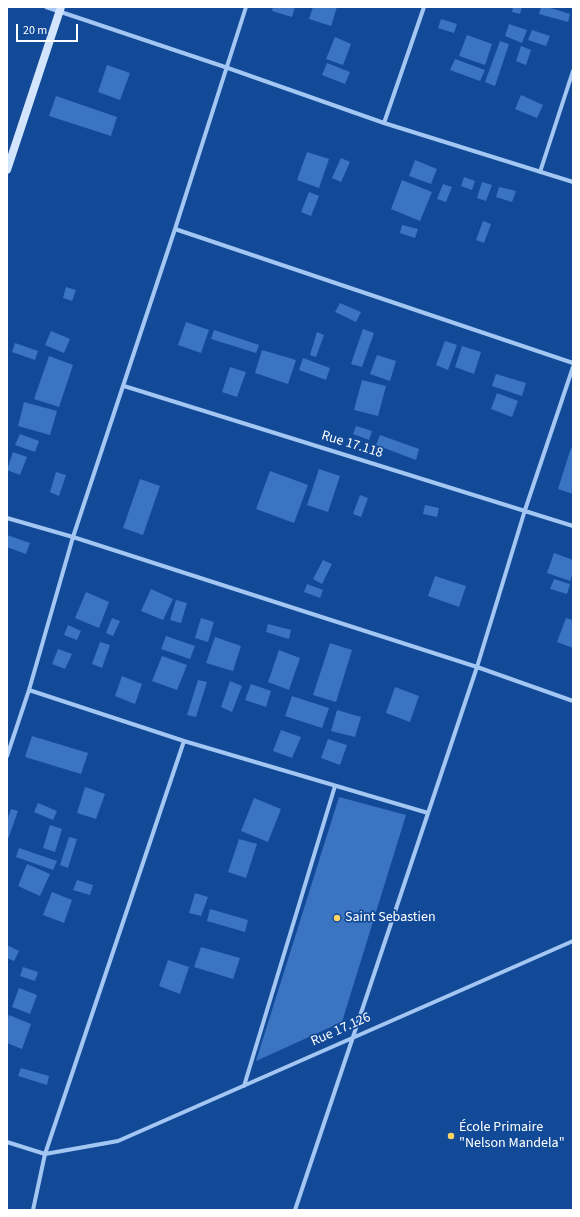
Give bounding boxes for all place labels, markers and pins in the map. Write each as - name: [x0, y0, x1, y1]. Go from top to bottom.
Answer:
- place label: Saint Sebastien: [345, 910, 436, 926]
- marker: Saint Sebastien: [332, 913, 342, 923]
- place label: École Primaire "Nelson Mandela": [459, 1120, 565, 1152]
- marker: École Primaire "Nelson Mandela": [446, 1131, 456, 1141]

